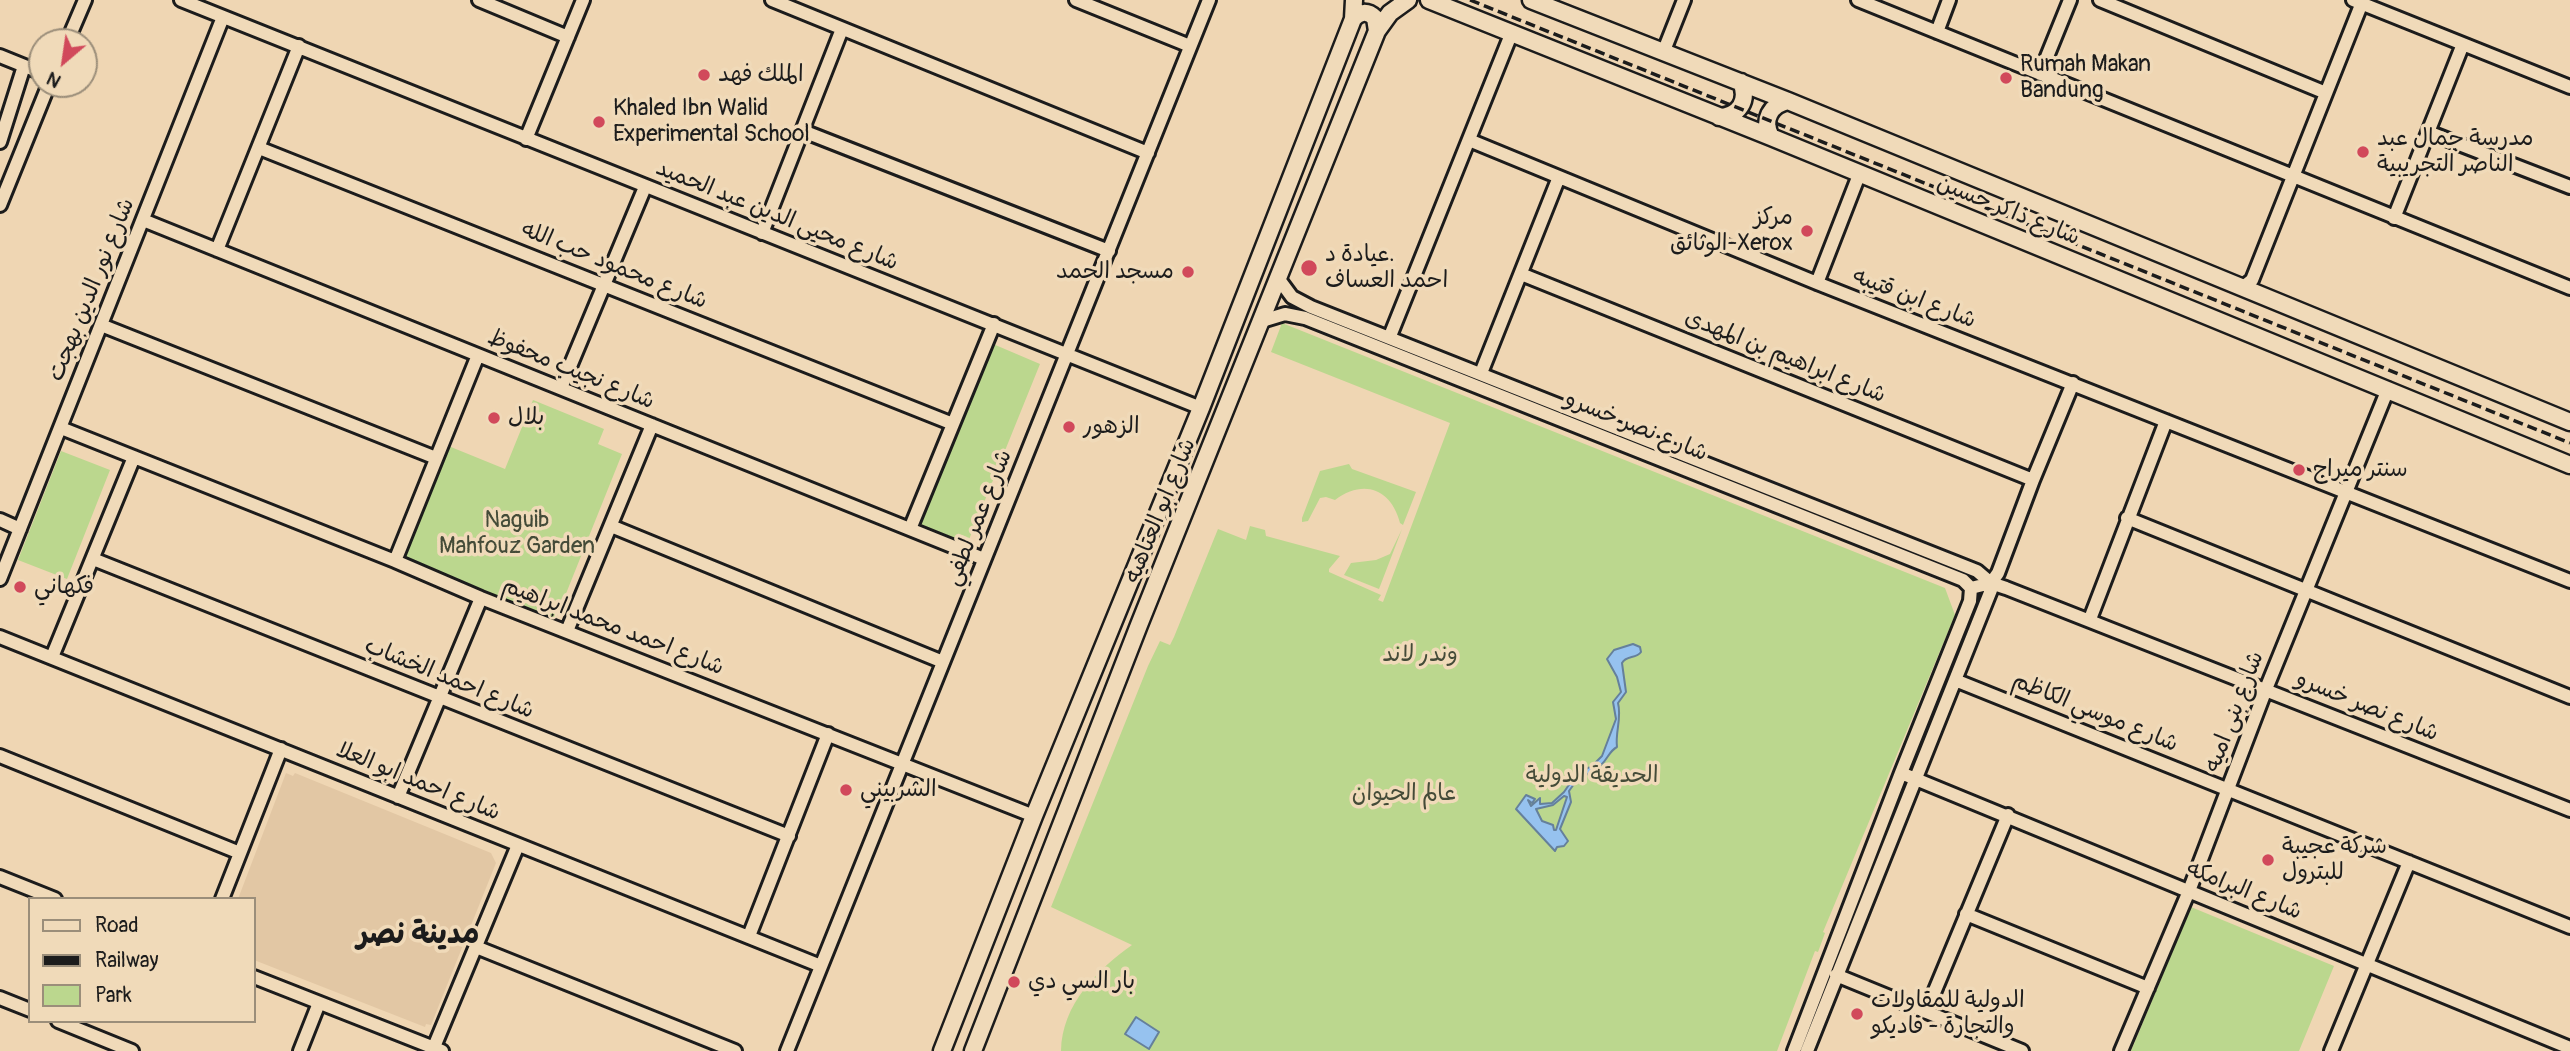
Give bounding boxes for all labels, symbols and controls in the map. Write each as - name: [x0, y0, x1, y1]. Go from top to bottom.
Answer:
- north arrow: [28, 28, 98, 98]
- place label: Rumah Makan Bandung: [2020, 51, 2151, 105]
- place label: الملك فهد: [718, 61, 804, 89]
- text: N: [42, 66, 65, 93]
- marker: الملك فهد: [696, 67, 712, 83]
- marker: Rumah Makan Bandung: [1998, 70, 2014, 86]
- place label: Khaled Ibn Walid Experimental School: [613, 95, 810, 149]
- marker: Khaled Ibn Walid Experimental School: [591, 114, 607, 130]
- place label: مدرسة جمال عبد الناصر التجريبية: [2377, 125, 2533, 179]
- marker: مدرسة جمال عبد الناصر التجريبية: [2355, 144, 2371, 160]
- street label: شارع محيى الدين عبد الحميد: [652, 155, 902, 277]
- street label: شارع ذاكر حسين: [1932, 170, 2084, 252]
- street label: شارع نور الدين بهجت: [43, 195, 141, 385]
- place label: مركز الوثائق-Xerox: [1670, 204, 1793, 258]
- street label: شارع محمود حب الله: [517, 216, 711, 316]
- marker: مركز الوثائق-Xerox: [1799, 223, 1815, 239]
- place label: عيادة د. احمد العساف: [1325, 241, 1448, 295]
- place label: مسجد الحمد: [1056, 258, 1174, 286]
- marker: عيادة د. احمد العساف: [1299, 258, 1319, 278]
- street label: شارع ابن قتيبه: [1848, 263, 1980, 335]
- marker: مسجد الحمد: [1180, 264, 1196, 280]
- street label: شارع ابراهيم بن المهدى: [1681, 304, 1889, 410]
- street label: شارع نجيب محفوظ: [484, 324, 658, 416]
- street label: شارع نصر خسرو: [1561, 386, 1711, 468]
- place label: بلال: [508, 404, 544, 432]
- marker: بلال: [486, 410, 502, 426]
- place label: الزهور: [1083, 413, 1140, 441]
- marker: الزهور: [1061, 419, 1077, 435]
- street label: شارع ابو العتاهيه: [1119, 435, 1203, 587]
- street label: شارع عمر لطفي: [939, 446, 1019, 590]
- place label: سنتر ميراج: [2313, 456, 2408, 484]
- marker: سنتر ميراج: [2291, 462, 2307, 478]
- park label: Naguib Mahfouz Garden: [439, 507, 595, 561]
- street label: شارع احمد محمد ابراهيم: [498, 572, 728, 682]
- place label: فكهاني: [34, 573, 94, 601]
- marker: فكهاني: [12, 579, 28, 595]
- street label: شارع احمد الخشاب: [360, 632, 538, 726]
- park label: وندر لاند: [1382, 641, 1458, 669]
- street label: شارع بنى اميه: [2199, 648, 2271, 776]
- street label: شارع نصر خسرو: [2292, 666, 2442, 748]
- street label: شارع موسي الكاظم: [2008, 667, 2182, 759]
- street label: شارع احمد ابو العلا: [332, 737, 504, 827]
- park label: الحديقة الدولية: [1526, 762, 1658, 790]
- place label: الشربيني: [860, 776, 937, 804]
- park label: عالم الحيوان: [1352, 780, 1456, 808]
- marker: الشربيني: [838, 782, 854, 798]
- place label: شركة عجيبة للبترول: [2282, 833, 2387, 887]
- marker: شركة عجيبة للبترول: [2260, 852, 2276, 868]
- street label: شارع البرامكه: [2182, 855, 2306, 927]
- legend: [28, 897, 256, 1023]
- text: Road: [95, 912, 139, 939]
- district label: مدينة نصر: [357, 917, 479, 953]
- text: Railway: [95, 947, 159, 974]
- place label: بار السي دي: [1028, 968, 1135, 996]
- marker: بار السي دي: [1006, 974, 1022, 990]
- text: Park: [95, 982, 132, 1009]
- place label: الدولية للمقاولات والتجارة - فاديكو: [1871, 987, 2025, 1041]
- marker: الدولية للمقاولات والتجارة - فاديكو: [1849, 1006, 1865, 1022]

